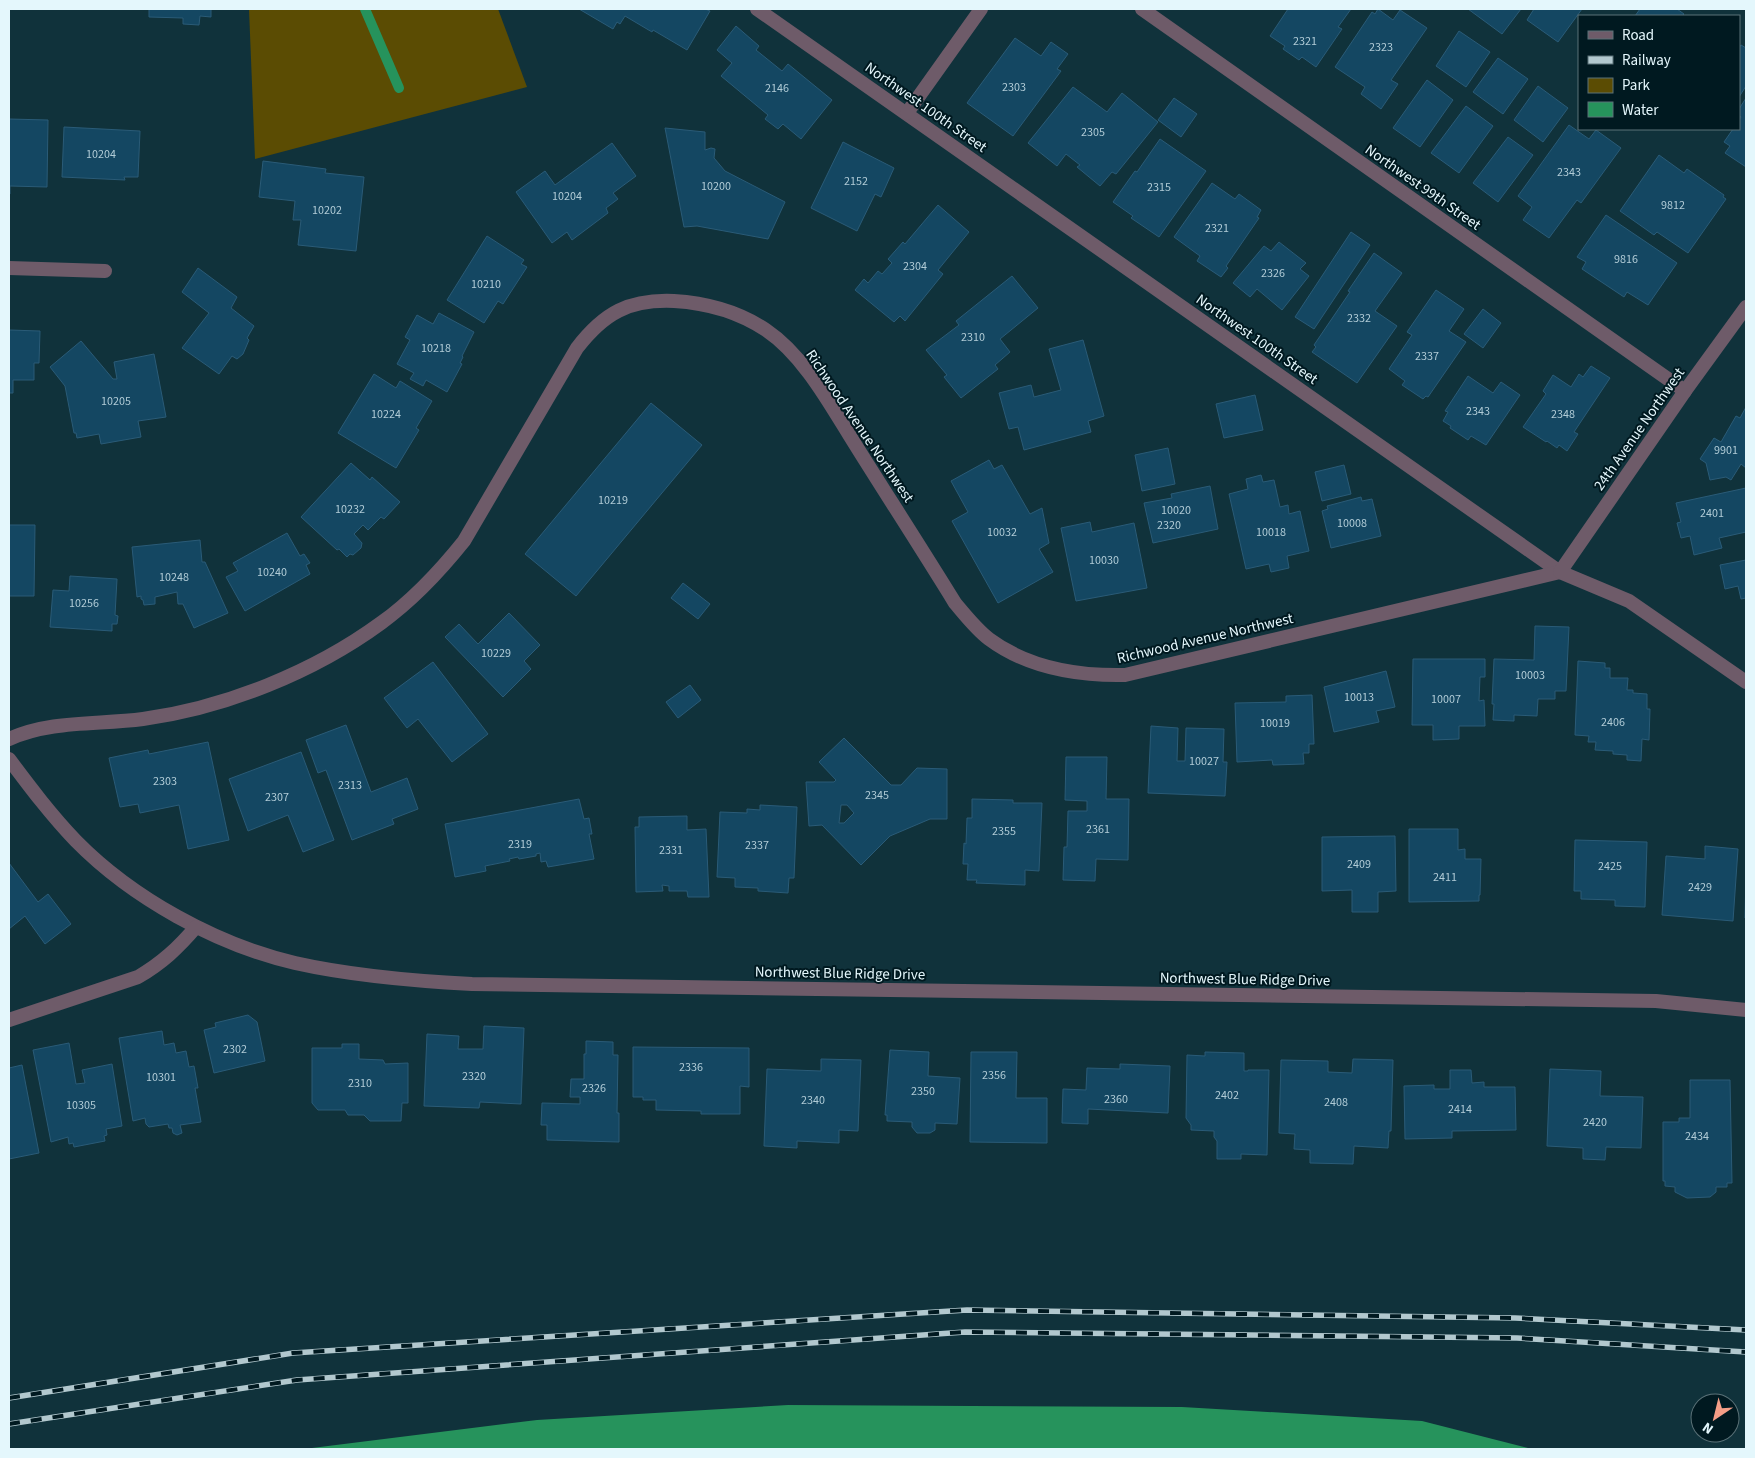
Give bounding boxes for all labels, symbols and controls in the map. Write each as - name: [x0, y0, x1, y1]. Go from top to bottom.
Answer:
- legend: [1578, 15, 1740, 130]
- text: Road: [1622, 25, 1654, 46]
- house number: 2321: [1293, 33, 1317, 50]
- house number: 2323: [1369, 39, 1393, 56]
- text: Railway: [1622, 50, 1671, 71]
- street label: Northwest 100th Street: [860, 57, 991, 158]
- text: Park: [1622, 75, 1651, 96]
- house number: 2303: [1002, 79, 1026, 96]
- house number: 2146: [765, 80, 789, 97]
- text: Water: [1622, 100, 1659, 121]
- house number: 2305: [1081, 124, 1105, 141]
- street label: Northwest 99th Street: [1360, 139, 1485, 235]
- house number: 10204: [86, 146, 116, 163]
- house number: 2343: [1557, 164, 1581, 181]
- house number: 2152: [844, 173, 868, 190]
- house number: 10200: [701, 178, 731, 195]
- house number: 2315: [1147, 179, 1171, 196]
- house number: 10204: [552, 188, 582, 205]
- house number: 9812: [1661, 197, 1685, 214]
- house number: 10202: [312, 202, 342, 219]
- house number: 2321: [1205, 220, 1229, 237]
- house number: 9816: [1614, 251, 1638, 268]
- house number: 2304: [903, 258, 927, 275]
- house number: 2326: [1261, 265, 1285, 282]
- house number: 10210: [471, 276, 501, 293]
- street label: Northwest 100th Street: [1191, 289, 1322, 390]
- house number: 2332: [1347, 310, 1371, 327]
- house number: 2310: [961, 329, 985, 346]
- house number: 10218: [421, 340, 451, 357]
- street label: Richwood Avenue Northwest: [800, 346, 919, 507]
- house number: 2337: [1415, 348, 1439, 365]
- street label: 24th Avenue Northwest: [1589, 364, 1690, 495]
- house number: 10205: [101, 393, 131, 410]
- house number: 2343: [1466, 403, 1490, 420]
- house number: 10224: [371, 406, 401, 423]
- house number: 2348: [1551, 406, 1575, 423]
- house number: 9901: [1714, 442, 1738, 459]
- house number: 10219: [598, 492, 628, 509]
- house number: 10232: [335, 501, 365, 518]
- house number: 10020: [1161, 502, 1191, 519]
- house number: 2401: [1700, 505, 1724, 522]
- house number: 10008: [1337, 515, 1367, 532]
- house number: 2320: [1157, 517, 1181, 534]
- house number: 10032: [987, 524, 1017, 541]
- house number: 10018: [1256, 524, 1286, 541]
- house number: 10030: [1089, 552, 1119, 569]
- house number: 10240: [257, 564, 287, 581]
- house number: 10248: [159, 569, 189, 586]
- house number: 10256: [69, 595, 99, 612]
- street label: Richwood Avenue Northwest: [1115, 608, 1295, 669]
- house number: 10229: [481, 645, 511, 662]
- house number: 10003: [1515, 667, 1545, 684]
- house number: 10013: [1344, 689, 1374, 706]
- house number: 10007: [1431, 691, 1461, 708]
- house number: 2406: [1601, 714, 1625, 731]
- house number: 10019: [1260, 715, 1290, 732]
- house number: 10027: [1189, 753, 1219, 770]
- house number: 2303: [153, 773, 177, 790]
- house number: 2313: [338, 777, 362, 794]
- house number: 2345: [865, 787, 889, 804]
- house number: 2307: [265, 789, 289, 806]
- house number: 2361: [1086, 821, 1110, 838]
- house number: 2355: [992, 823, 1016, 840]
- house number: 2319: [508, 836, 532, 853]
- house number: 2337: [745, 837, 769, 854]
- house number: 2331: [659, 842, 683, 859]
- house number: 2409: [1347, 856, 1371, 873]
- house number: 2425: [1598, 858, 1622, 875]
- house number: 2411: [1433, 869, 1457, 886]
- house number: 2429: [1688, 879, 1712, 896]
- street label: Northwest Blue Ridge Drive: [755, 962, 925, 985]
- street label: Northwest Blue Ridge Drive: [1160, 968, 1330, 991]
- house number: 2302: [223, 1041, 247, 1058]
- house number: 2336: [679, 1059, 703, 1076]
- house number: 2356: [982, 1067, 1006, 1084]
- house number: 2320: [462, 1068, 486, 1085]
- house number: 10301: [146, 1069, 176, 1086]
- house number: 2310: [348, 1075, 372, 1092]
- house number: 2326: [582, 1080, 606, 1097]
- house number: 2350: [911, 1083, 935, 1100]
- house number: 2402: [1215, 1087, 1239, 1104]
- house number: 2360: [1104, 1091, 1128, 1108]
- house number: 2340: [801, 1092, 825, 1109]
- house number: 2408: [1324, 1094, 1348, 1111]
- house number: 10305: [66, 1097, 96, 1114]
- house number: 2414: [1448, 1101, 1472, 1118]
- house number: 2420: [1583, 1114, 1607, 1131]
- house number: 2434: [1685, 1128, 1709, 1145]
- north arrow: [1690, 1393, 1740, 1443]
- text: N: [1699, 1417, 1718, 1439]

